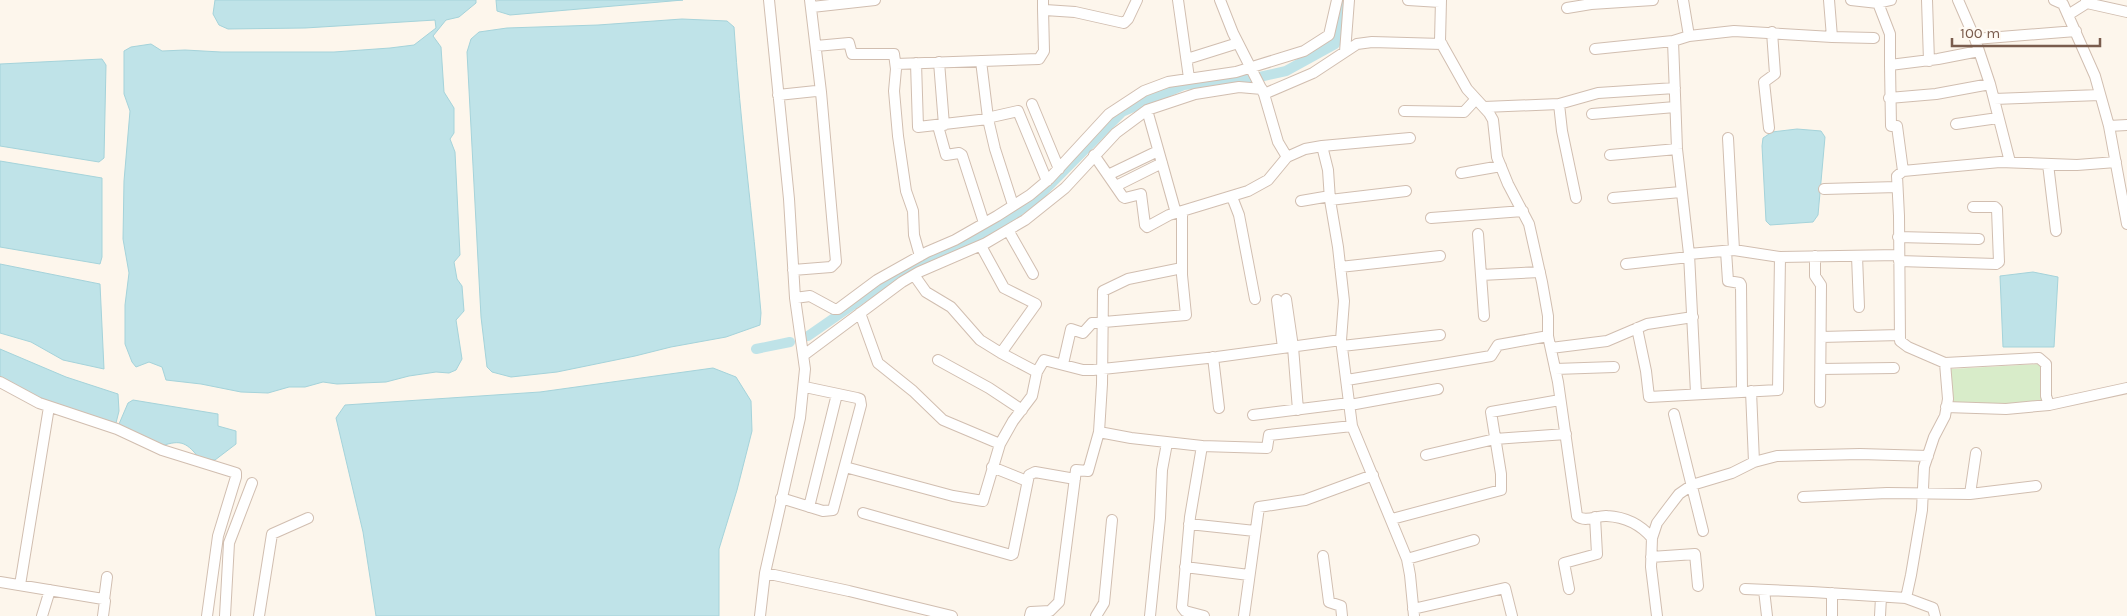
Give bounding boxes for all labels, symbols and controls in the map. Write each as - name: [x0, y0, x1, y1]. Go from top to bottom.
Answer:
- scale bar: [1952, 15, 2100, 47]
- text: 100 m: [1960, 24, 2000, 42]

